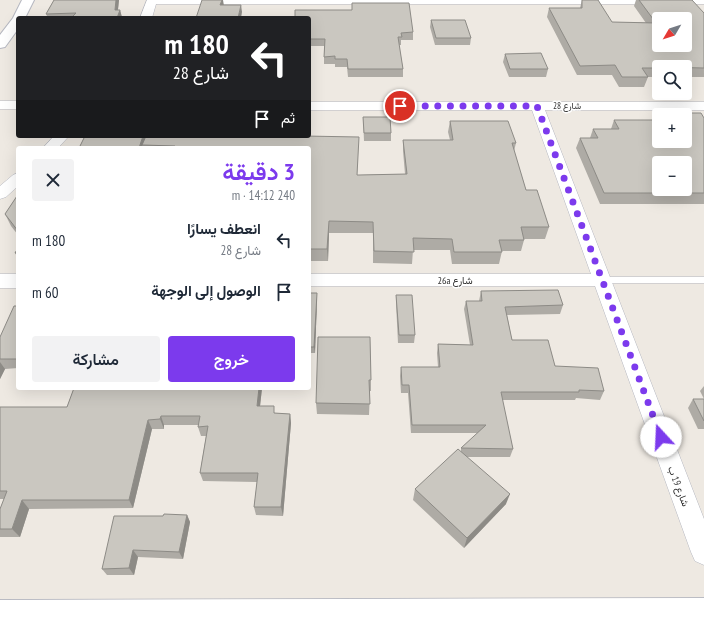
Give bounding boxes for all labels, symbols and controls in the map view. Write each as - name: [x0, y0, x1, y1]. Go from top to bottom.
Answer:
- north arrow: [652, 12, 692, 52]
- map controls: [652, 12, 692, 196]
- text: 180 m: [165, 25, 229, 62]
- icon: left: [243, 32, 295, 84]
- button: search: [652, 60, 692, 100]
- text: شارع 28: [173, 61, 229, 84]
- pin: [383, 89, 417, 123]
- icon: arrive: [389, 95, 411, 117]
- street label: شارع 28: [553, 100, 581, 112]
- icon: arrive: [251, 108, 273, 130]
- text: ثم: [281, 108, 295, 127]
- button: +: [652, 108, 692, 148]
- text: 3 دقيقة: [222, 156, 295, 187]
- button: −: [652, 156, 692, 196]
- button: close: [32, 159, 74, 201]
- text: 240 m · 14:12: [232, 187, 295, 204]
- text: انعطف يسارًا: [187, 219, 261, 238]
- icon: left: [273, 229, 295, 251]
- text: 180 m: [32, 231, 65, 250]
- text: شارع 28: [220, 242, 261, 259]
- street label: 26a شارع: [437, 274, 473, 287]
- text: الوصول إلى الوجهة: [151, 281, 261, 300]
- icon: arrive: [273, 281, 295, 303]
- text: 60 m: [32, 283, 58, 302]
- button: مشاركة: [32, 336, 160, 382]
- button: خروج: [168, 336, 295, 382]
- position arrow: [640, 416, 682, 458]
- street label: شارع 19 ب: [665, 464, 692, 508]

